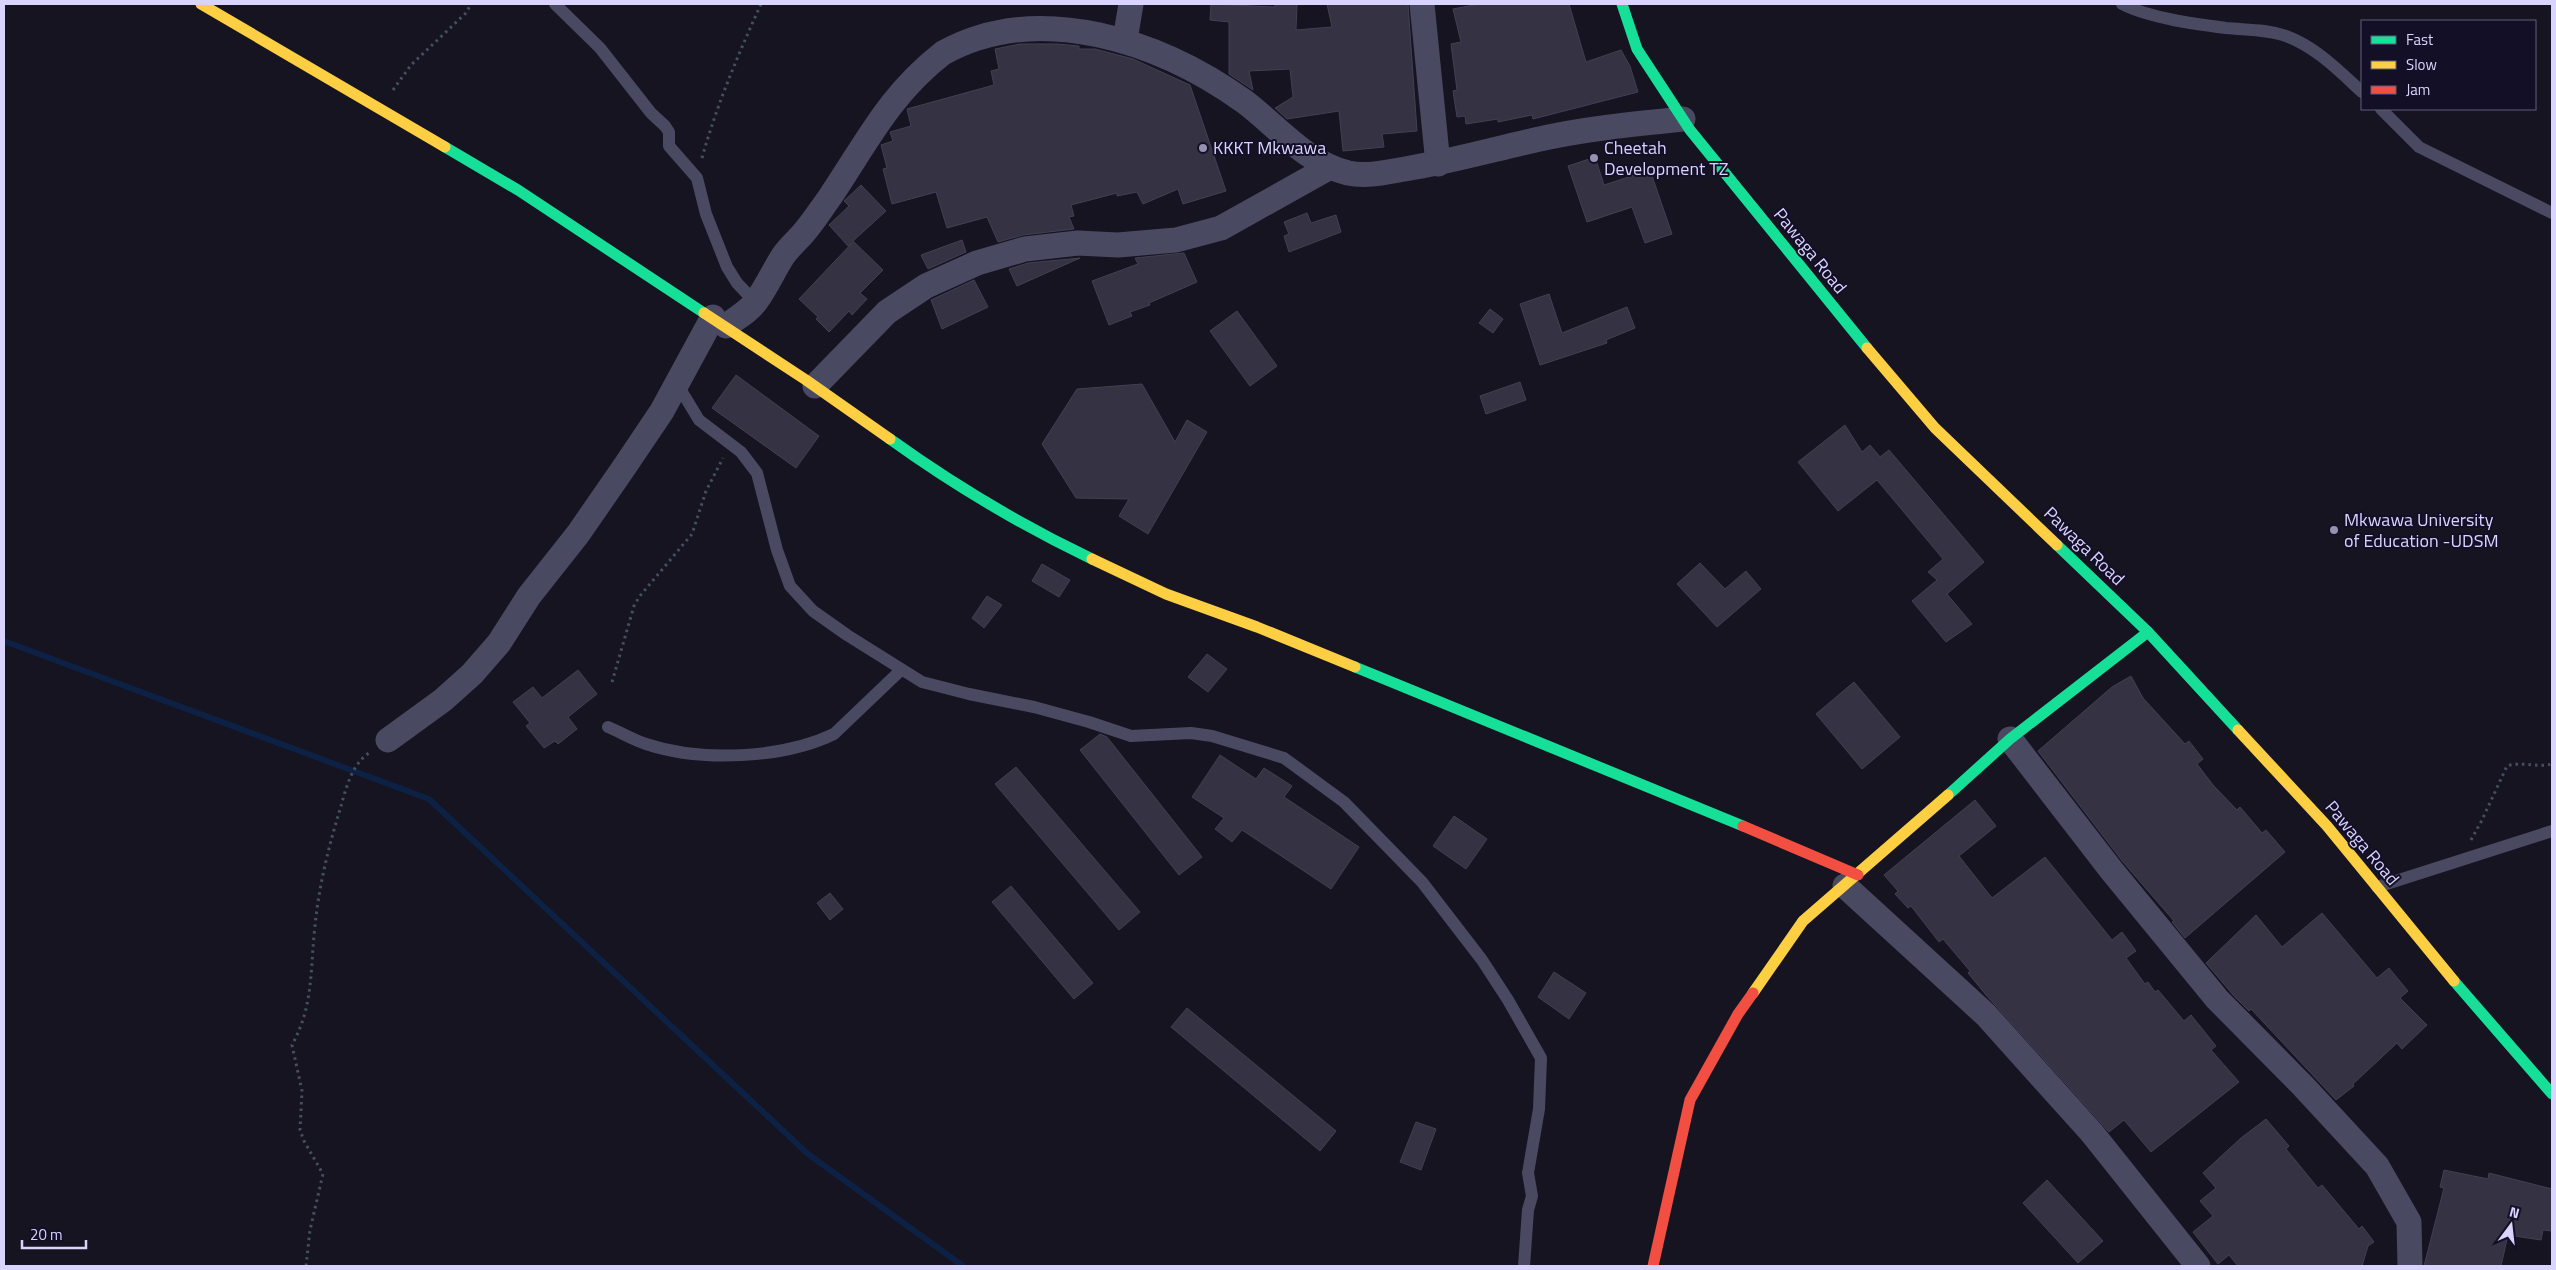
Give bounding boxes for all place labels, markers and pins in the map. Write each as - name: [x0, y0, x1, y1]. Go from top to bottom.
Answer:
- place label: KKKT Mkwawa: [1213, 134, 1326, 161]
- place label: Cheetah Development TZ: [1604, 134, 1728, 182]
- marker: KKKT Mkwawa: [1197, 142, 1209, 154]
- marker: Cheetah Development TZ: [1588, 152, 1600, 164]
- place label: Mkwawa University of Education -UDSM: [2344, 506, 2499, 554]
- marker: Mkwawa University of Education -UDSM: [2328, 524, 2340, 536]

